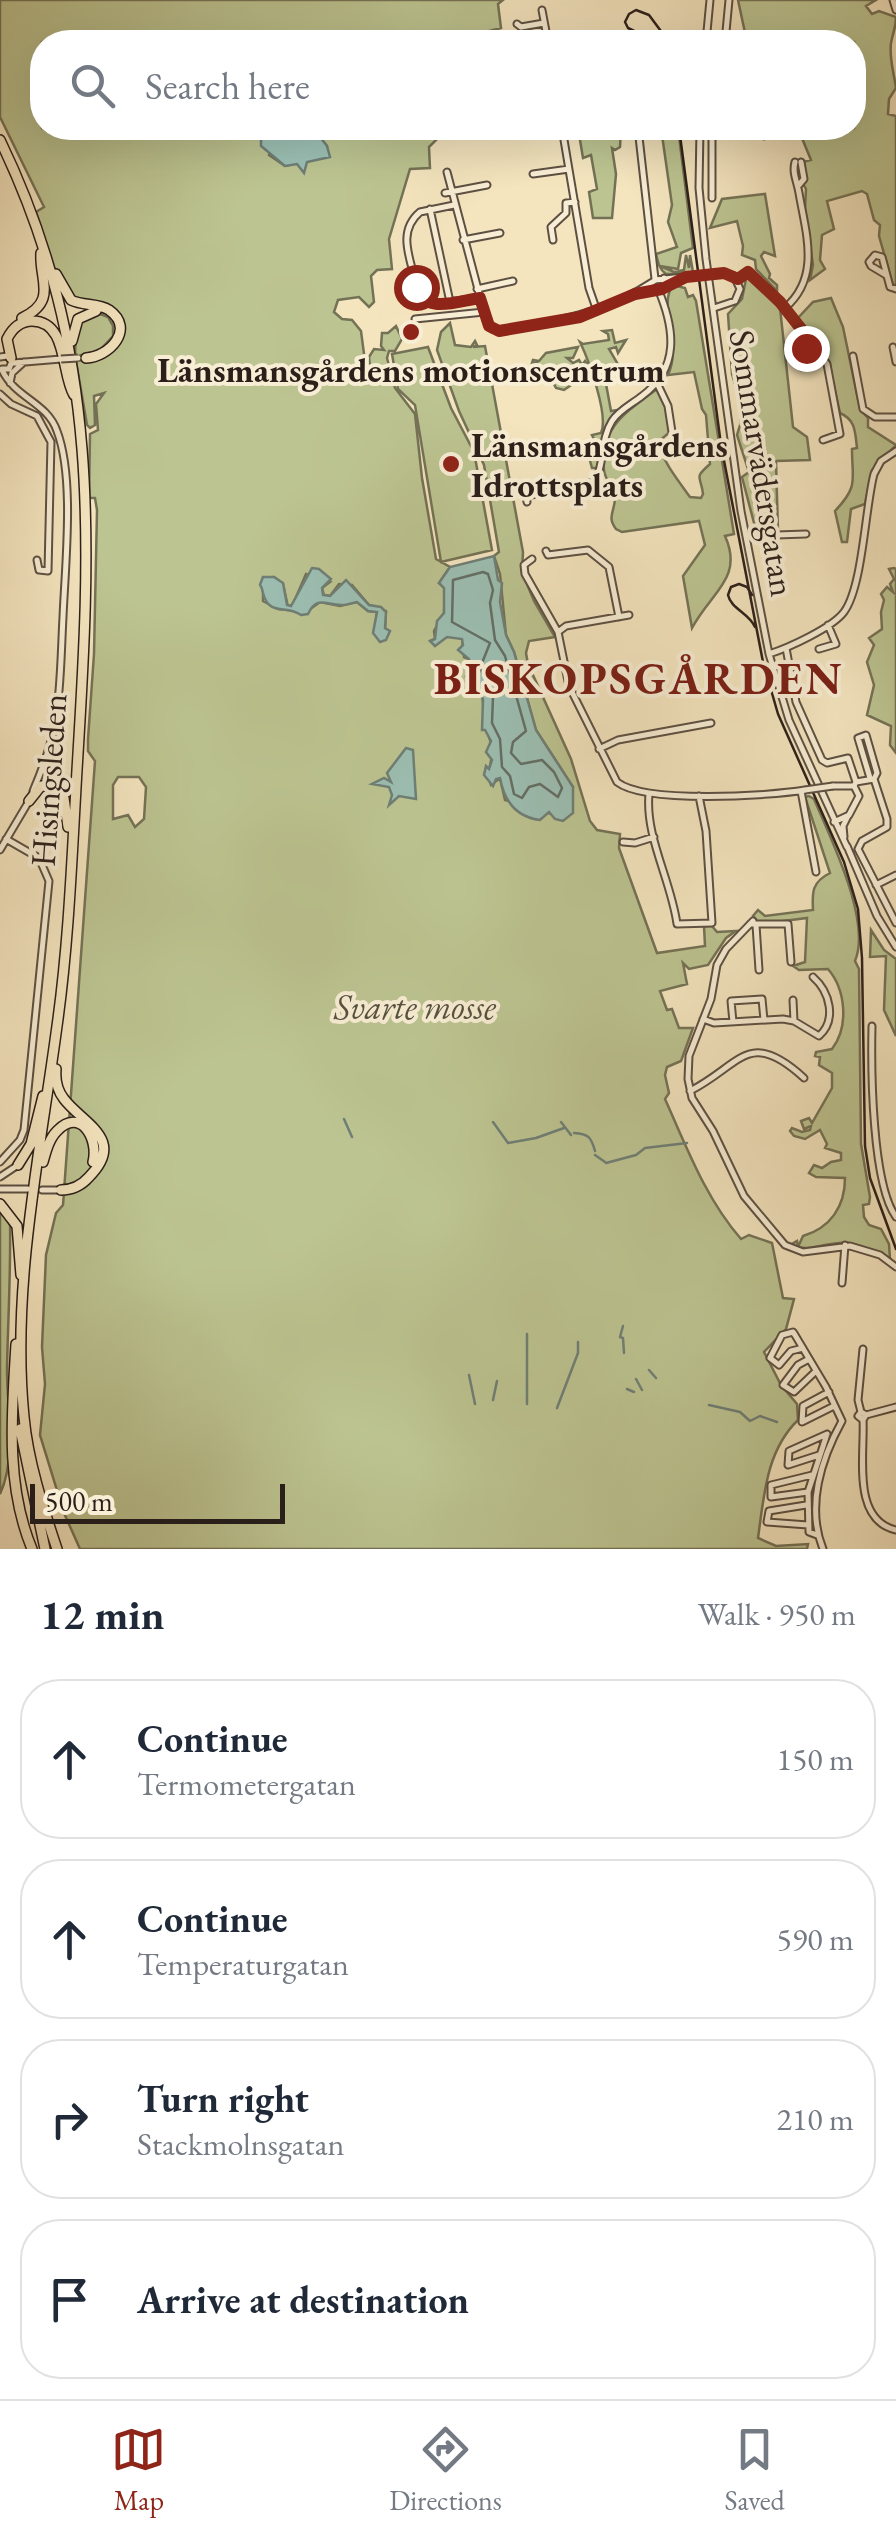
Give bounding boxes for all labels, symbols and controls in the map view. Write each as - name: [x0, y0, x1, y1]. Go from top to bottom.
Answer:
- search box: [30, 30, 866, 140]
- icon: search: [65, 58, 120, 113]
- text: Search here: [145, 61, 310, 110]
- route start: [394, 265, 440, 311]
- marker: Länsmansgårdens motionscentrum: [400, 321, 422, 343]
- street label: Sommarvädersgatan: [720, 326, 806, 600]
- route end: [784, 326, 830, 372]
- place label: Länsmansgårdens motionscentrum: [157, 347, 665, 392]
- place label: Länsmansgårdens Idrottsplats: [471, 422, 728, 507]
- marker: Länsmansgårdens Idrottsplats: [440, 453, 462, 475]
- district label: BISKOPSGÅRDEN: [434, 649, 844, 707]
- street label: Hisingsleden: [20, 692, 76, 868]
- park label: Svarte mosse: [333, 984, 497, 1029]
- scale bar: [30, 1479, 285, 1524]
- text: 500 m: [45, 1483, 113, 1519]
- text: 12 min: [40, 1587, 164, 1642]
- text: Walk · 950 m: [698, 1593, 856, 1635]
- text: Continue: [137, 1714, 288, 1763]
- icon: ahead: [42, 1732, 97, 1787]
- text: 150 m: [777, 1738, 854, 1780]
- text: Termometergatan: [137, 1763, 356, 1805]
- text: Continue: [137, 1894, 288, 1943]
- icon: ahead: [42, 1912, 97, 1967]
- text: 590 m: [777, 1918, 854, 1960]
- text: Temperaturgatan: [137, 1943, 349, 1985]
- text: Turn right: [137, 2074, 309, 2123]
- icon: right: [42, 2092, 97, 2147]
- text: 210 m: [777, 2098, 854, 2140]
- text: Stackmolnsgatan: [137, 2123, 344, 2165]
- icon: arrive: [42, 2272, 97, 2327]
- text: Arrive at destination: [137, 2275, 469, 2324]
- tab: Map: [111, 2422, 166, 2518]
- tab: Directions: [389, 2422, 502, 2518]
- tab: Saved: [725, 2422, 785, 2518]

